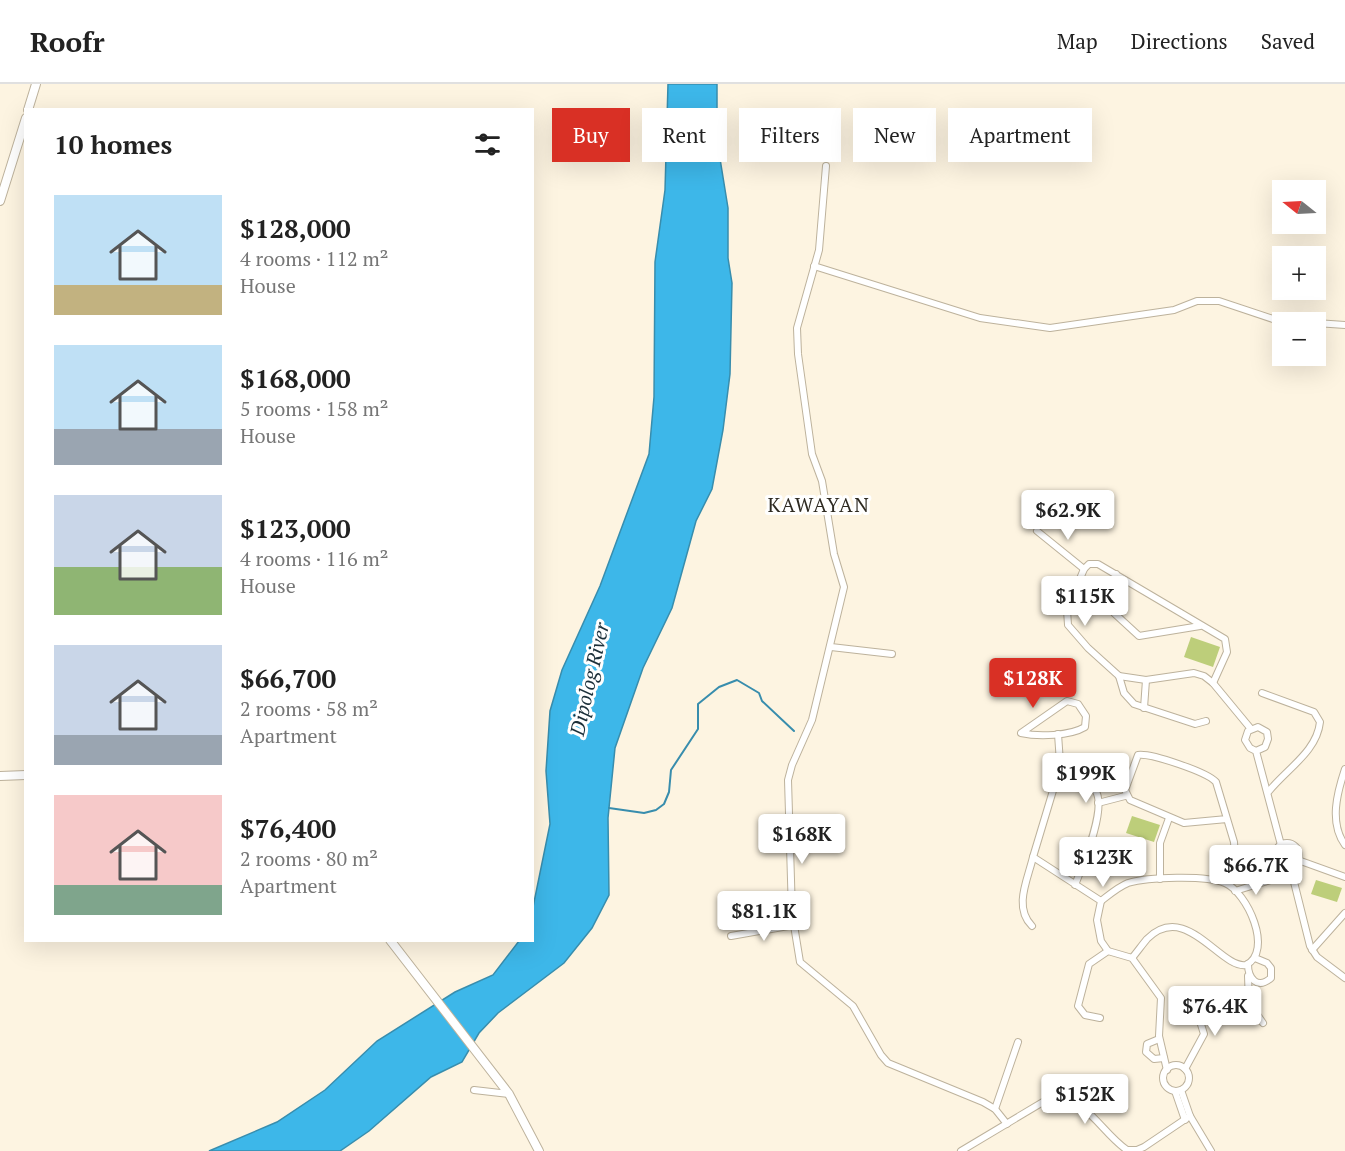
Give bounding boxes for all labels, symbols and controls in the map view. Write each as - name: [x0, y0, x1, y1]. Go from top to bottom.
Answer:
- text: Roofr: [30, 23, 104, 60]
- text: Map: [1057, 27, 1098, 55]
- text: Directions: [1131, 27, 1228, 55]
- text: Saved: [1261, 27, 1315, 55]
- chip: Buy: [552, 108, 630, 162]
- chip: Rent: [642, 108, 727, 162]
- chip: Filters: [739, 108, 841, 162]
- chip: New: [853, 108, 936, 162]
- chip: Apartment: [948, 108, 1092, 162]
- text: 10 homes: [54, 127, 172, 161]
- icon: filters: [471, 128, 504, 161]
- north arrow: [1272, 180, 1326, 234]
- map controls: [1272, 180, 1326, 366]
- text: $128,000: [240, 211, 351, 245]
- icon: home: [102, 219, 174, 291]
- text: 4 rooms · 112 m²: [240, 245, 388, 272]
- button: +: [1272, 246, 1326, 300]
- text: House: [240, 272, 296, 299]
- button: −: [1272, 312, 1326, 366]
- text: $168,000: [240, 361, 351, 395]
- icon: home: [102, 369, 174, 441]
- text: 5 rooms · 158 m²: [240, 395, 388, 422]
- text: House: [240, 422, 296, 449]
- pin: $62.9K: [1019, 490, 1117, 541]
- district label: KAWAYAN: [768, 491, 870, 518]
- text: $62.9K: [1035, 496, 1101, 523]
- text: $123,000: [240, 511, 351, 545]
- icon: home: [102, 519, 174, 591]
- text: 4 rooms · 116 m²: [240, 545, 388, 572]
- text: House: [240, 572, 296, 599]
- pin: $115K: [1043, 576, 1127, 627]
- text: $115K: [1055, 582, 1115, 609]
- water label: Dipolog River: [563, 619, 615, 739]
- pin: $128K: [991, 658, 1075, 709]
- text: $66,700: [240, 661, 336, 695]
- text: $128K: [1003, 664, 1063, 691]
- icon: home: [102, 669, 174, 741]
- text: 2 rooms · 58 m²: [240, 695, 378, 722]
- text: Apartment: [240, 722, 337, 749]
- pin: $199K: [1044, 753, 1128, 804]
- text: $199K: [1056, 759, 1116, 786]
- text: $76,400: [240, 811, 336, 845]
- pin: $168K: [760, 814, 844, 865]
- icon: home: [102, 819, 174, 891]
- text: $168K: [772, 820, 832, 847]
- pin: $123K: [1061, 837, 1145, 888]
- text: $123K: [1073, 843, 1133, 870]
- text: 2 rooms · 80 m²: [240, 845, 378, 872]
- pin: $66.7K: [1207, 845, 1305, 896]
- text: $66.7K: [1223, 851, 1289, 878]
- text: Apartment: [240, 872, 337, 899]
- pin: $81.1K: [715, 891, 813, 942]
- text: $81.1K: [731, 897, 797, 924]
- pin: $76.4K: [1166, 986, 1264, 1037]
- text: $76.4K: [1182, 992, 1248, 1019]
- pin: $152K: [1043, 1074, 1127, 1125]
- text: $152K: [1055, 1080, 1115, 1107]

